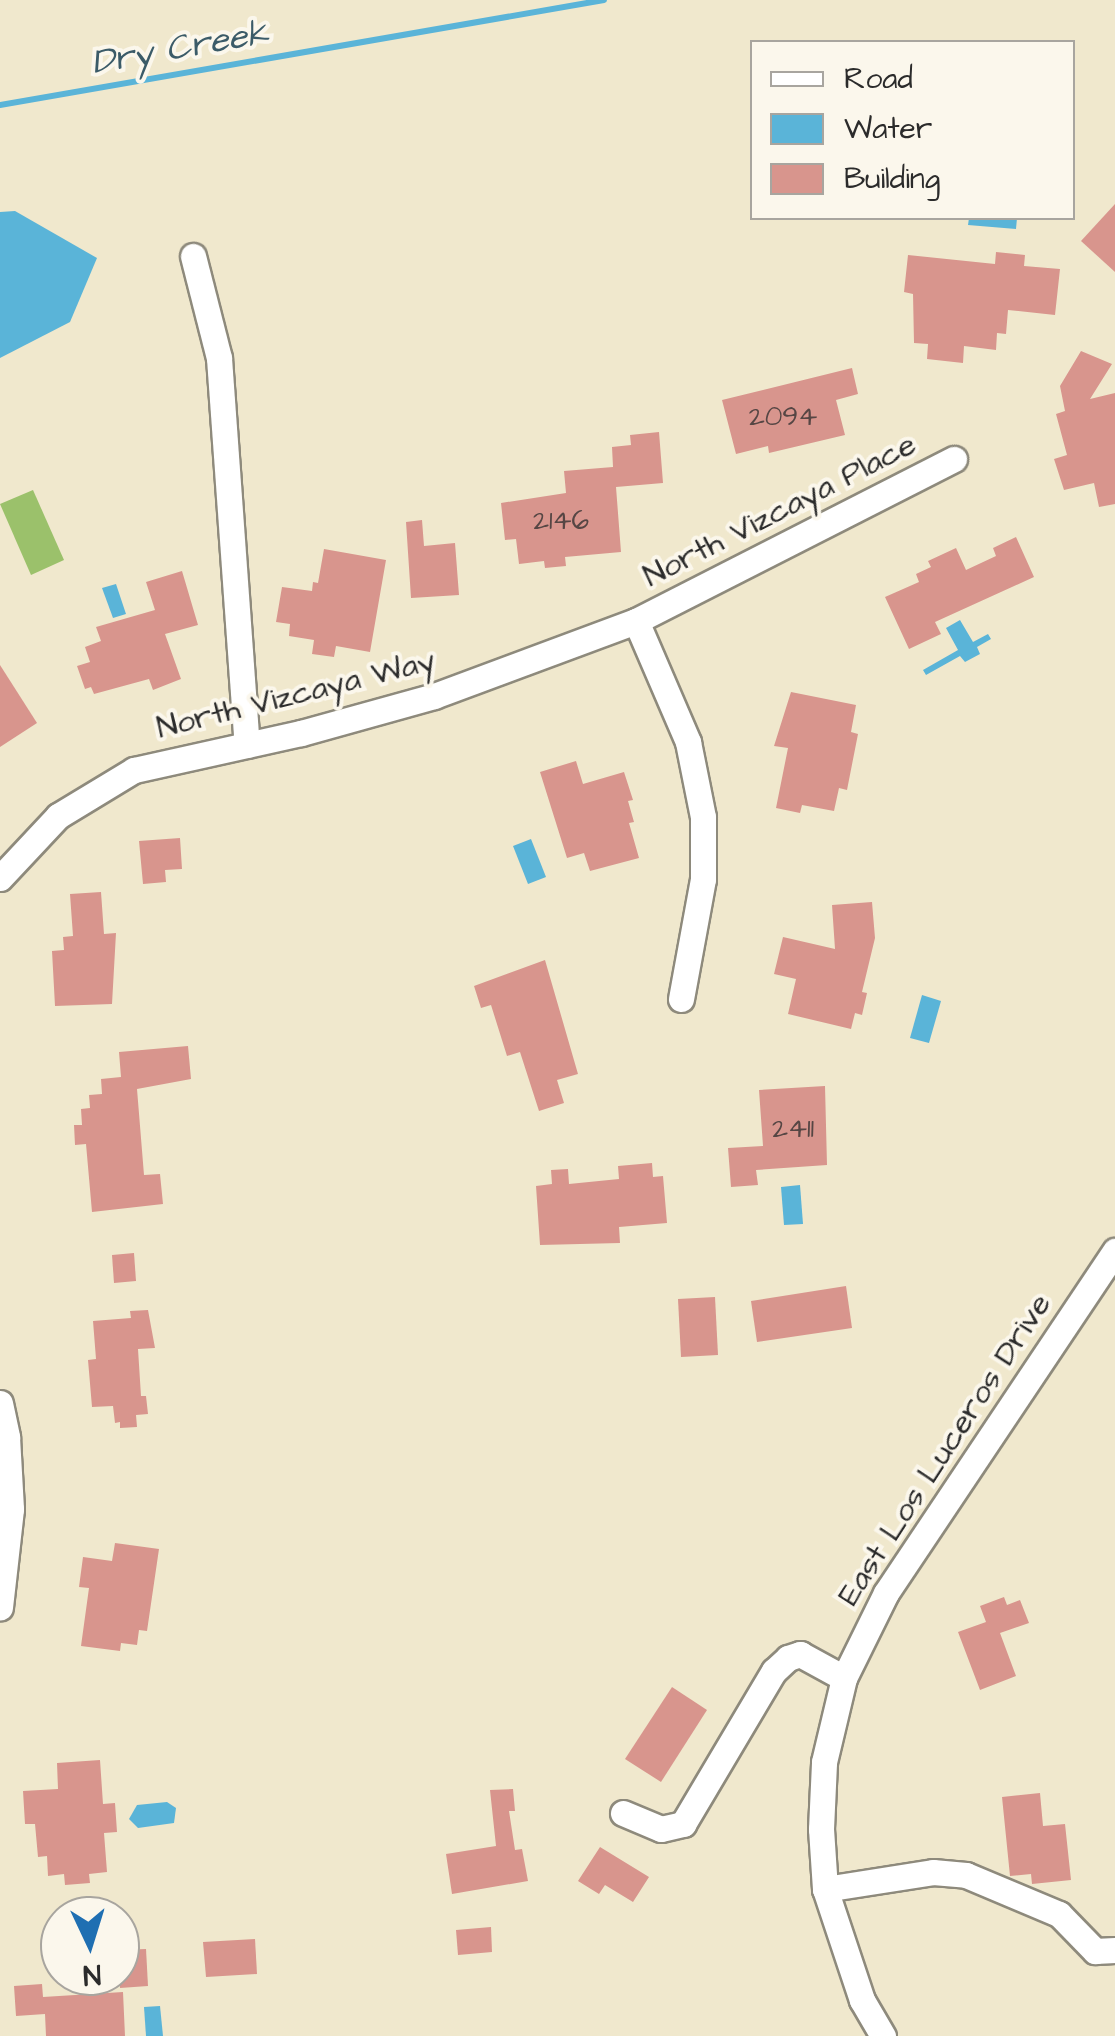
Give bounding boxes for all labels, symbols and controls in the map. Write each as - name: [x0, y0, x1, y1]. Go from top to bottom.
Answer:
- water label: Dry Creek: [88, 12, 272, 84]
- legend: [750, 40, 1075, 220]
- text: Road: [844, 58, 913, 100]
- text: Water: [844, 108, 932, 150]
- text: Building: [844, 158, 940, 200]
- house number: 2094: [749, 400, 817, 434]
- street label: North Vizcaya Place: [637, 426, 923, 596]
- house number: 2146: [533, 504, 589, 538]
- street label: North Vizcaya Way: [153, 642, 439, 748]
- house number: 2411: [772, 1112, 814, 1146]
- street label: East Los Luceros Drive: [830, 1287, 1060, 1613]
- north arrow: [40, 1896, 140, 1996]
- text: N: [82, 1954, 102, 1994]

